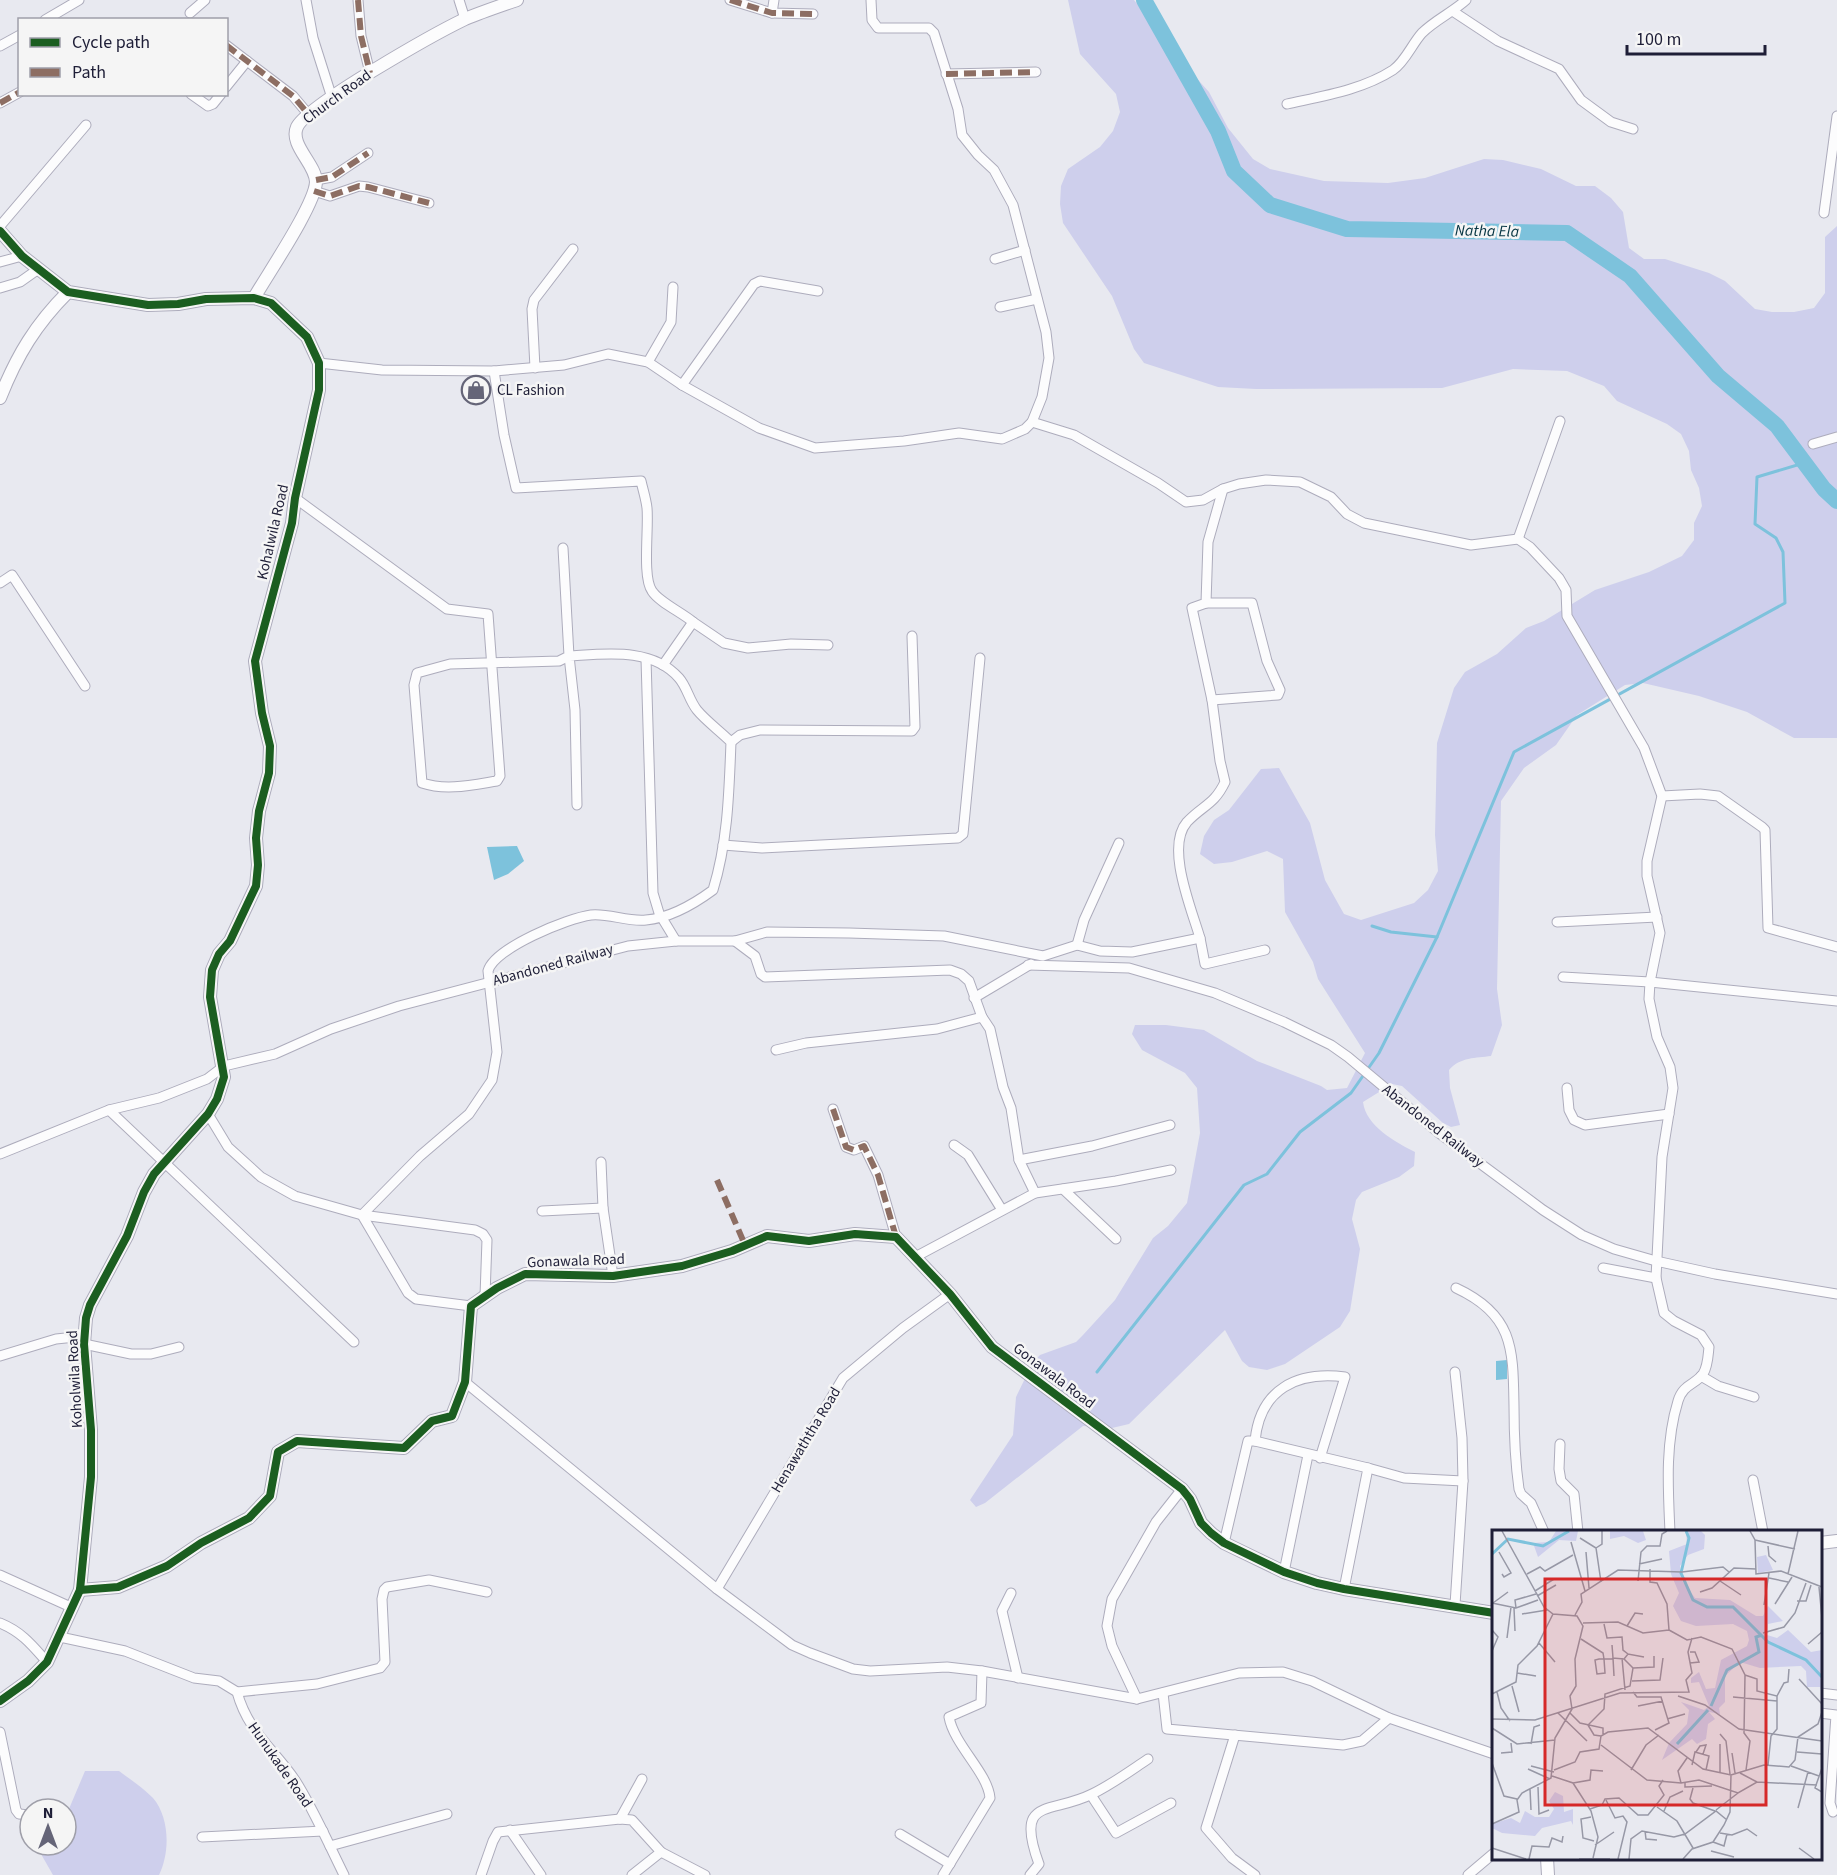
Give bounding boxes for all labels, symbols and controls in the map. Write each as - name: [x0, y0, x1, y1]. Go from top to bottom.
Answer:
- legend: [18, 18, 228, 96]
- scale bar: [1627, 18, 1765, 56]
- text: 100 m: [1636, 27, 1681, 52]
- text: Cycle path: [72, 30, 150, 55]
- text: Path: [72, 60, 106, 85]
- street label: Church Road: [298, 65, 376, 129]
- water label: Natha Ela: [1455, 219, 1520, 243]
- shop icon: CL Fashion: [460, 374, 492, 406]
- place label: CL Fashion: [497, 380, 565, 401]
- street label: Kohalwila Road: [252, 482, 294, 582]
- street label: Abandoned Railway: [490, 939, 616, 991]
- street label: Abandoned Railway: [1378, 1079, 1488, 1173]
- street label: Gonawala Road: [527, 1249, 625, 1273]
- street label: Koholwila Road: [62, 1330, 88, 1428]
- street label: Gonawala Road: [1009, 1338, 1099, 1414]
- street label: Henawaththa Road: [766, 1383, 846, 1497]
- inset map: [1492, 1530, 1822, 1860]
- street label: Hunukade Road: [243, 1718, 317, 1812]
- north arrow: [18, 1797, 78, 1857]
- text: N: [43, 1802, 53, 1824]

